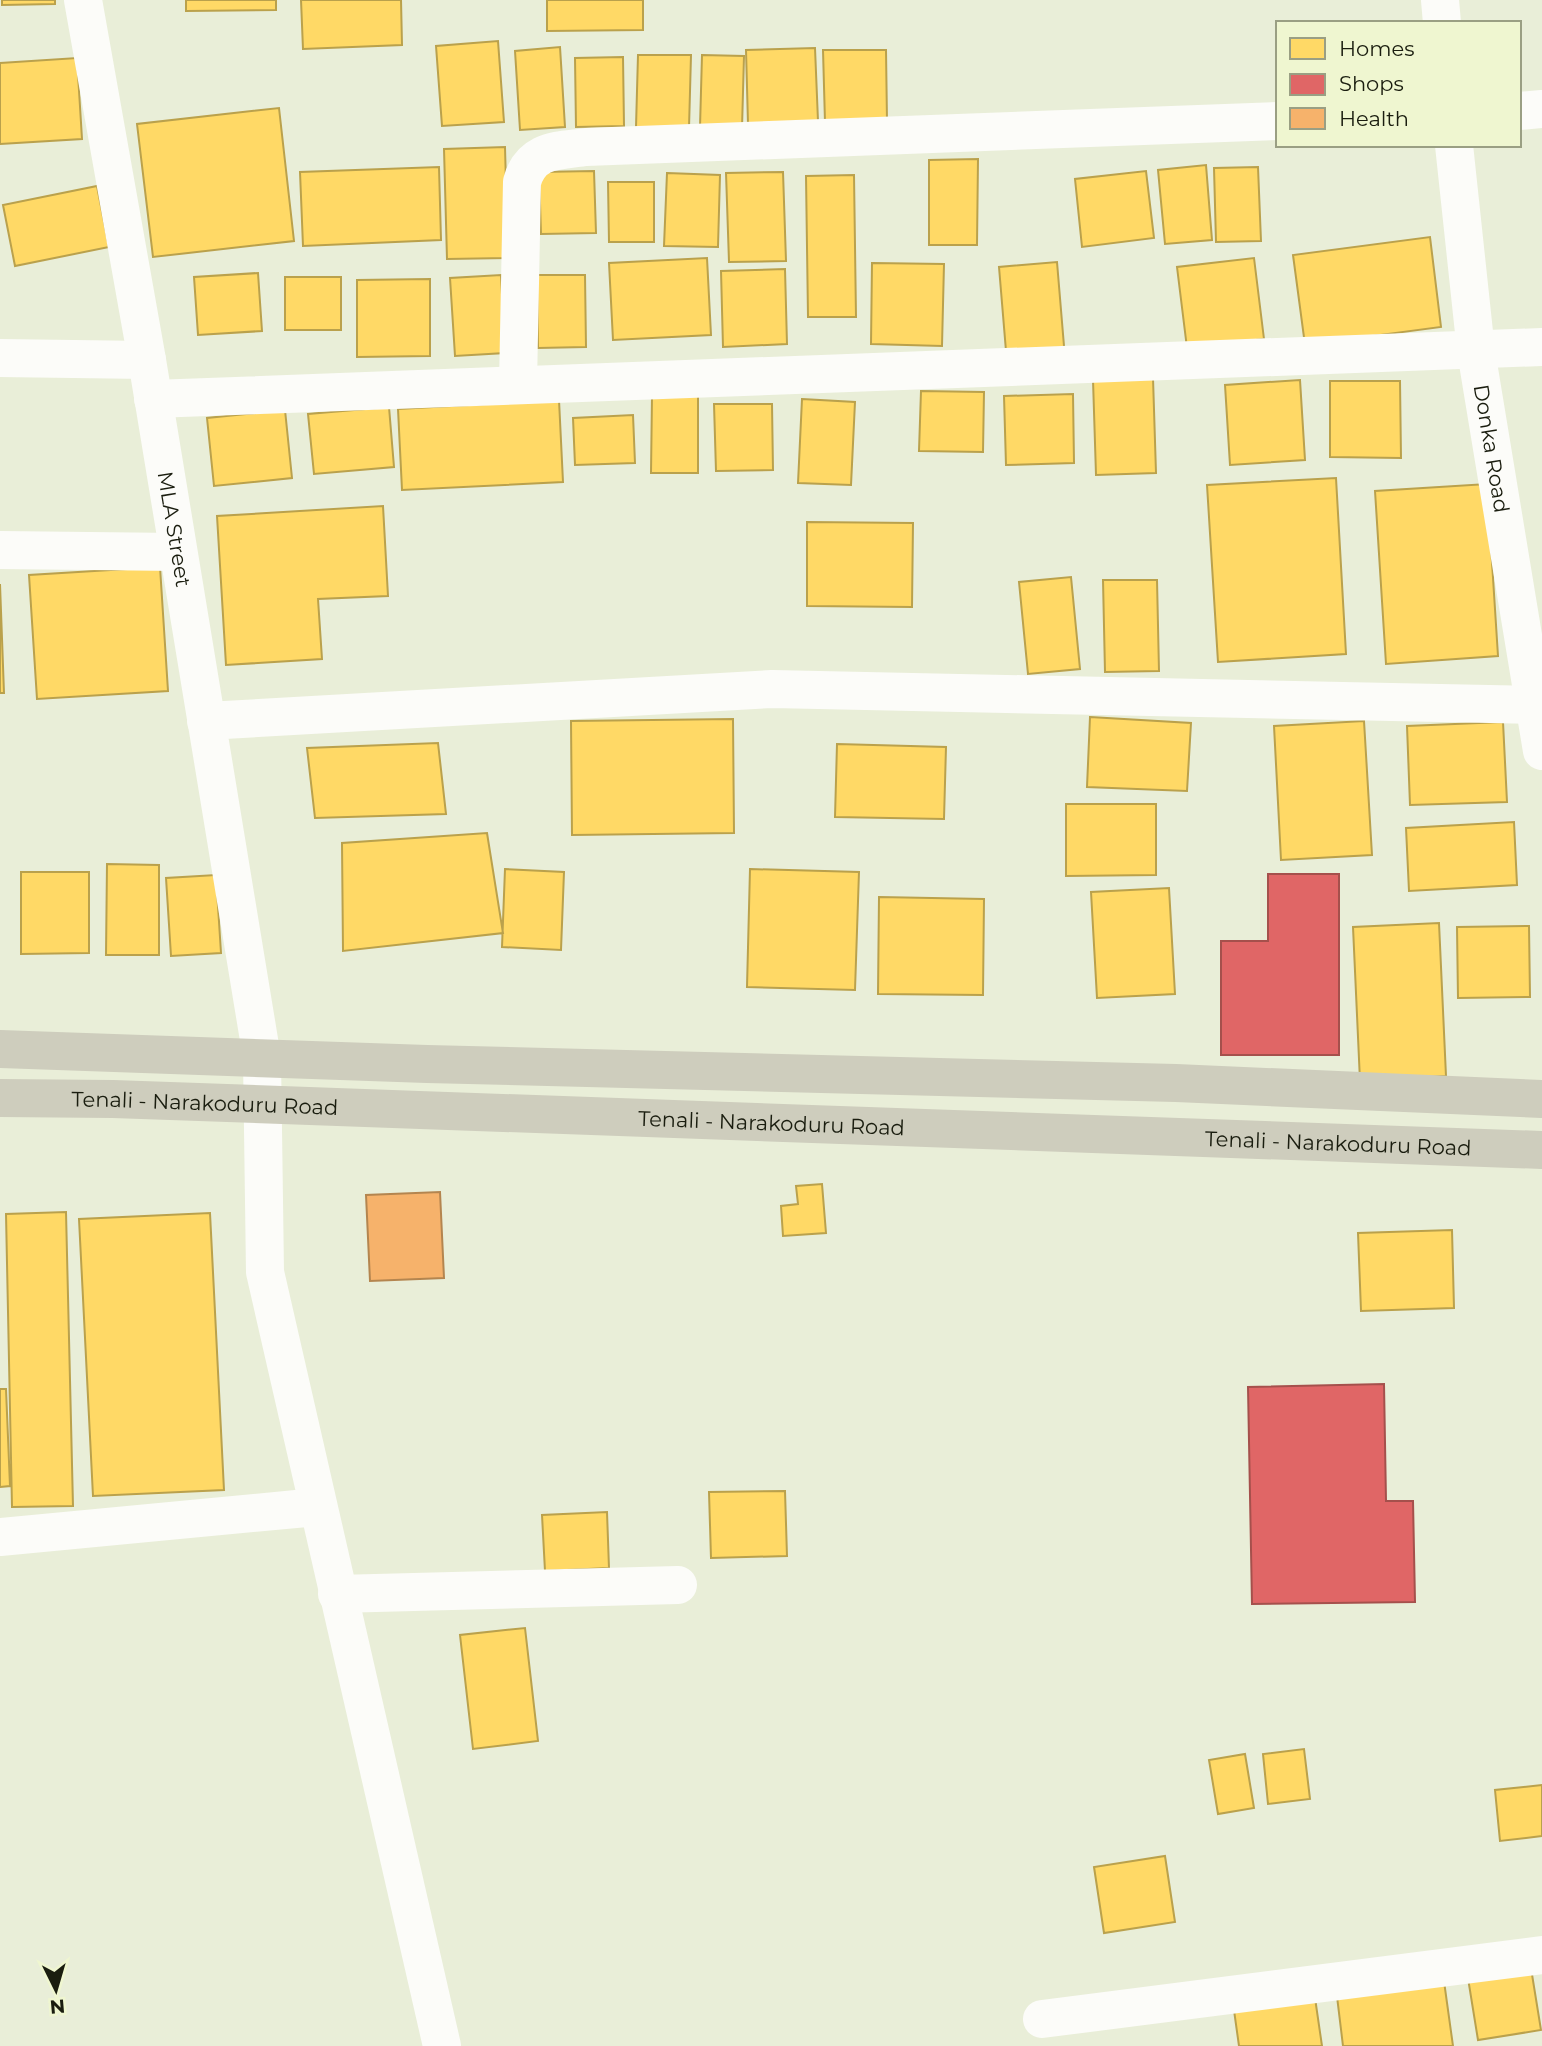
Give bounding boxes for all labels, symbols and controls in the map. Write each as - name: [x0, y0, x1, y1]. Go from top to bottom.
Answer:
- legend: [1276, 21, 1521, 147]
- text: Homes: [1339, 36, 1414, 61]
- text: Shops: [1339, 71, 1404, 96]
- text: Health: [1339, 106, 1409, 131]
- street label: Donka Road: [1469, 382, 1515, 515]
- street label: MLA Street: [153, 470, 197, 589]
- street label: Tenali - Narakoduru Road: [72, 1086, 339, 1120]
- street label: Tenali - Narakoduru Road: [638, 1105, 905, 1140]
- street label: Tenali - Narakoduru Road: [1205, 1125, 1472, 1160]
- north arrow: [21, 1955, 91, 2025]
- text: N: [49, 1994, 66, 2019]

